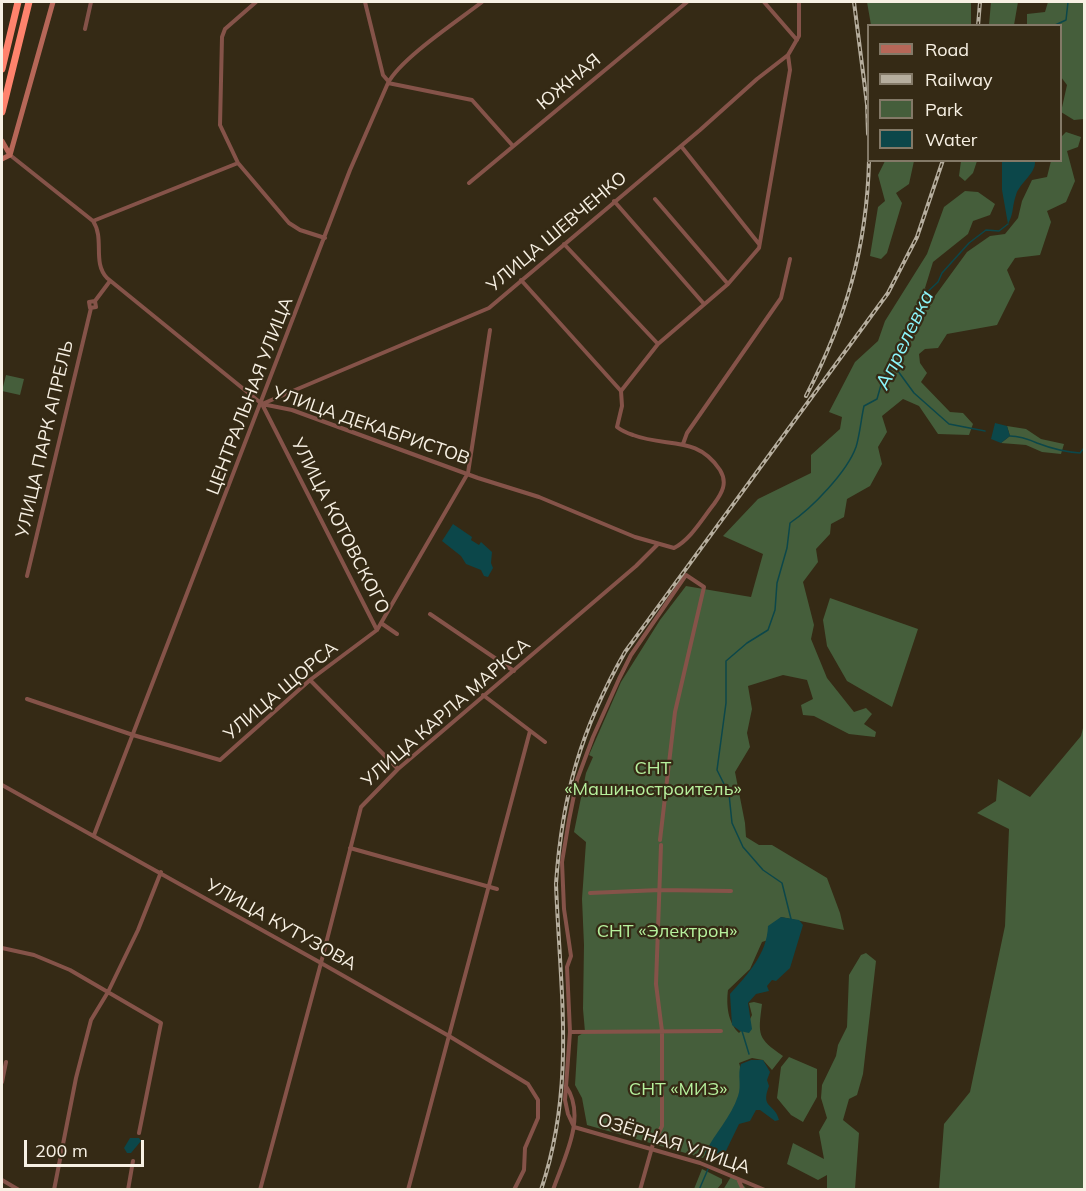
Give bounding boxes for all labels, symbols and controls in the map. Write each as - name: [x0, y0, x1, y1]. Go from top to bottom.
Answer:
- legend: [867, 24, 1062, 162]
- text: Road: [925, 38, 969, 61]
- street label: ЮЖНАЯ: [533, 49, 605, 115]
- text: Railway: [925, 68, 993, 91]
- text: Park: [925, 98, 963, 121]
- text: Water: [925, 128, 977, 151]
- street label: УЛИЦА ШЕВЧЕНКО: [483, 167, 631, 297]
- water label: Апрелевка: [871, 287, 939, 393]
- street label: ЦЕНТРАЛЬНАЯ УЛИЦА: [202, 294, 298, 498]
- street label: УЛИЦА ПАРК АПРЕЛЬ: [12, 338, 78, 540]
- street label: УЛИЦА ДЕКАБРИСТОВ: [270, 382, 472, 470]
- street label: УЛИЦА КОТОВСКОГО: [286, 435, 394, 617]
- street label: УЛИЦА КАРЛА МАРКСА: [357, 634, 535, 792]
- street label: УЛИЦА ЩОРСА: [220, 637, 342, 745]
- park label: СНТ «Машиностроитель»: [564, 758, 742, 800]
- street label: УЛИЦА КУТУЗОВА: [202, 875, 360, 975]
- park label: СНТ «Электрон»: [597, 921, 737, 943]
- park label: СНТ «МИЗ»: [629, 1079, 727, 1101]
- street label: ОЗЁРНАЯ УЛИЦА: [595, 1109, 753, 1179]
- scale bar: [27, 1128, 147, 1166]
- text: 200 m: [35, 1139, 88, 1162]

